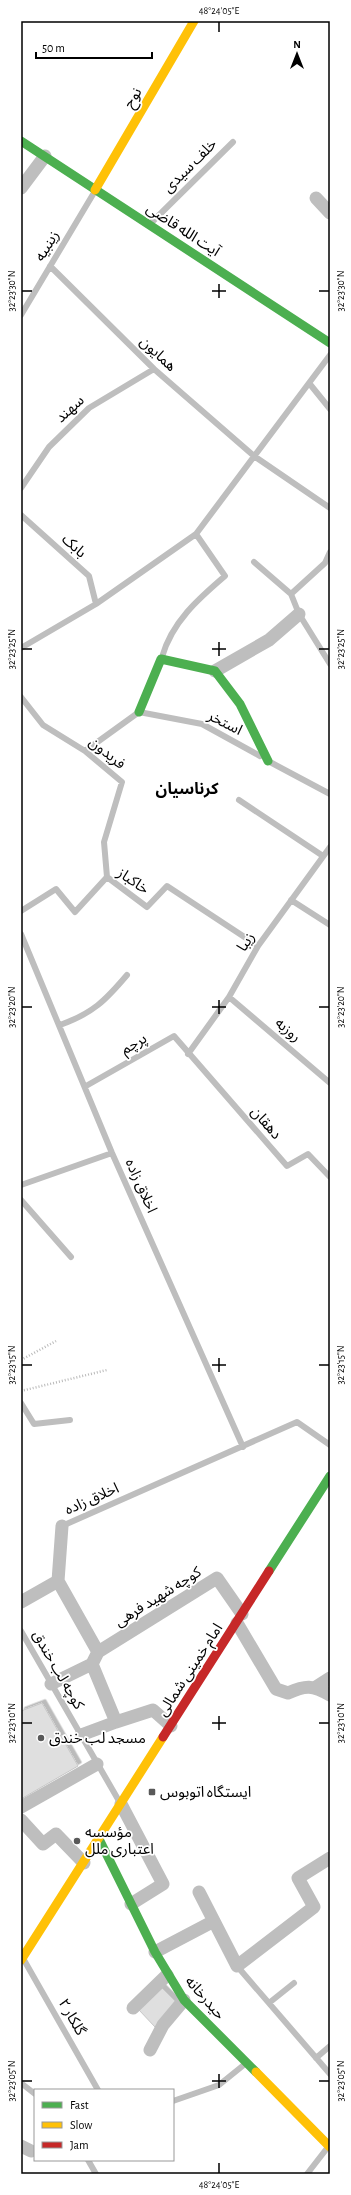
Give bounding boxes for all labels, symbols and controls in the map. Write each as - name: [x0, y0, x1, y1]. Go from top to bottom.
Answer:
- text: 48°24'05"E: [199, 6, 239, 16]
- scale bar: [36, 34, 152, 60]
- north arrow: [277, 34, 317, 74]
- text: N: [293, 39, 301, 50]
- text: 50 m: [42, 42, 65, 54]
- street label: نوح: [121, 85, 148, 113]
- street label: خلف سیدی: [160, 136, 221, 196]
- street label: آیت الله قاضی: [143, 200, 223, 260]
- street label: زینبیه: [32, 228, 63, 264]
- text: 32°23'30"N: [7, 271, 17, 311]
- text: 32°23'30"N: [336, 271, 346, 311]
- street label: همایون: [136, 334, 179, 375]
- street label: سهند: [53, 392, 88, 426]
- street label: بابک: [59, 531, 89, 561]
- text: 32°23'25"N: [7, 629, 17, 669]
- text: 32°23'25"N: [336, 629, 346, 669]
- street label: استخر: [204, 708, 245, 739]
- street label: فریدون: [85, 734, 128, 773]
- district label: کرناسیان: [156, 781, 219, 798]
- street label: خاکباز: [113, 865, 152, 898]
- street label: زیبا: [235, 930, 258, 955]
- text: 32°23'20"N: [7, 986, 17, 1028]
- text: 32°23'20"N: [336, 986, 346, 1028]
- street label: روزبه: [272, 1015, 304, 1046]
- street label: پرچم: [119, 1031, 151, 1060]
- street label: دهقان: [247, 1104, 284, 1143]
- street label: اخلاق زاده: [122, 1157, 160, 1216]
- text: 32°23'15"N: [7, 1345, 17, 1385]
- text: 32°23'15"N: [336, 1345, 346, 1385]
- street label: اخلاق زاده: [63, 1480, 122, 1518]
- street label: کوچه شهید فرهی: [112, 1564, 206, 1631]
- street label: امام خمینی شمالی: [155, 1621, 228, 1721]
- street label: کوچه لب خندق: [28, 1628, 87, 1714]
- text: 32°23'10"N: [7, 1703, 17, 1743]
- text: 32°23'10"N: [336, 1703, 346, 1743]
- place label: مسجد لب خندق: [49, 1731, 146, 1747]
- marker: مسجد لب خندق: [36, 1733, 46, 1743]
- place label: ایستگاه اتوبوس: [160, 1784, 251, 1801]
- marker: ایستگاه اتوبوس: [147, 1787, 157, 1797]
- place label: مؤسسه اعتباری ملل: [85, 1825, 154, 1858]
- marker: مؤسسه اعتباری ملل: [72, 1836, 82, 1846]
- street label: حیدرخانه: [182, 1974, 228, 2023]
- street label: گلکار ۲: [55, 1996, 90, 2039]
- text: 32°23'05"N: [7, 2060, 17, 2102]
- text: 32°23'05"N: [336, 2060, 346, 2102]
- legend: [34, 2089, 174, 2161]
- text: Fast: [70, 2099, 89, 2111]
- text: Slow: [70, 2119, 92, 2131]
- text: Jam: [70, 2139, 89, 2151]
- text: 48°24'05"E: [199, 2180, 239, 2190]

